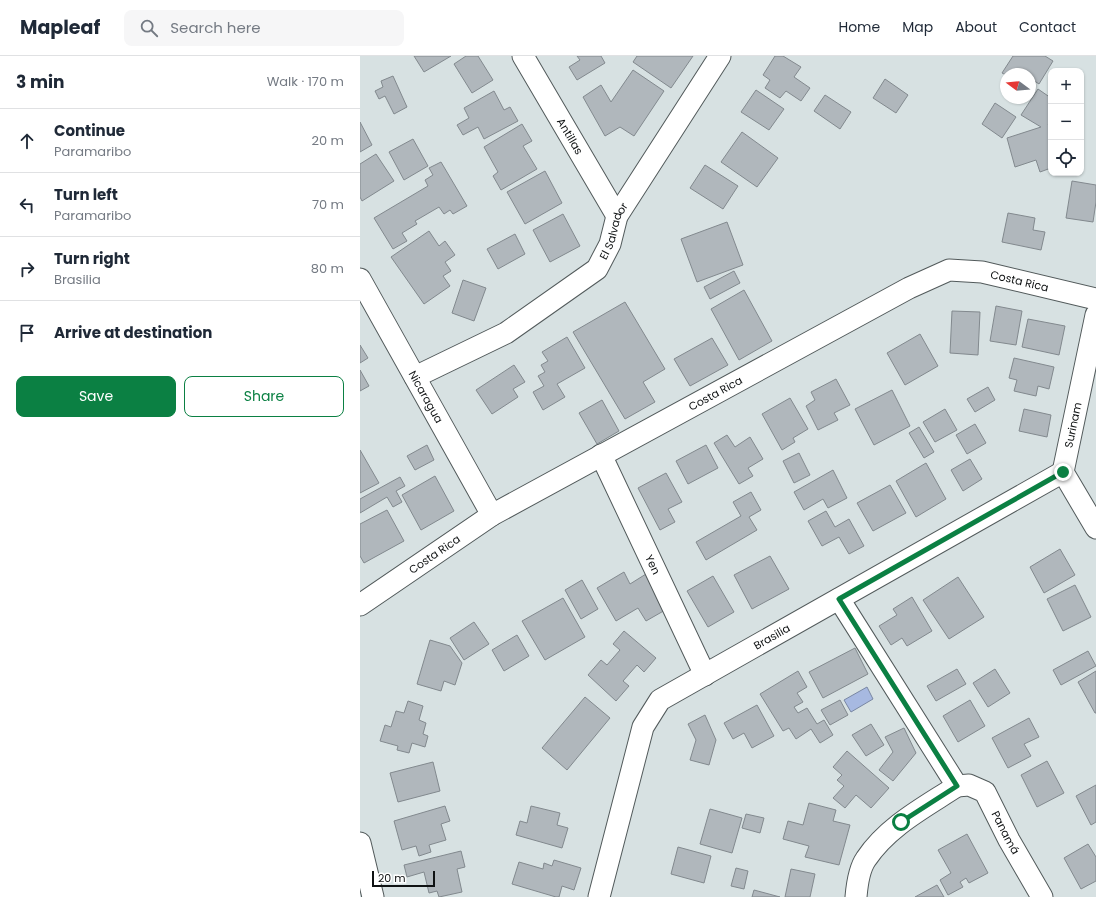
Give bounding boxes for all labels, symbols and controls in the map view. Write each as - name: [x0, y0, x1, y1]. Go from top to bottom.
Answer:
- search box: [124, 10, 404, 46]
- text: Mapleaf: [20, 14, 100, 41]
- icon: search: [138, 17, 160, 39]
- text: Search here: [170, 17, 261, 38]
- text: Home: [838, 17, 880, 37]
- text: Map: [902, 17, 933, 37]
- text: About: [955, 17, 997, 37]
- text: Contact: [1019, 17, 1076, 37]
- north arrow: [1000, 68, 1036, 104]
- map controls: [1048, 68, 1084, 176]
- button: +: [1048, 68, 1084, 104]
- text: 3 min: [16, 70, 64, 94]
- text: Walk · 170 m: [267, 72, 344, 91]
- button: −: [1048, 104, 1084, 140]
- street label: Antillas: [553, 115, 587, 158]
- text: Continue: [54, 120, 125, 141]
- icon: ahead: [16, 130, 38, 152]
- text: 20 m: [311, 131, 344, 150]
- button: locate: [1048, 140, 1084, 176]
- text: Paramaribo: [54, 142, 131, 161]
- text: Turn left: [54, 184, 118, 205]
- icon: left: [16, 194, 38, 216]
- text: 70 m: [312, 195, 344, 214]
- street label: El Salvador: [595, 199, 632, 262]
- text: Paramaribo: [54, 206, 131, 225]
- text: Turn right: [54, 248, 130, 269]
- icon: right: [16, 258, 38, 280]
- text: 80 m: [311, 259, 344, 278]
- street label: Costa Rica: [989, 266, 1050, 295]
- text: Brasilia: [54, 270, 101, 289]
- icon: arrive: [16, 322, 38, 344]
- text: Arrive at destination: [54, 322, 212, 343]
- street label: Nicaragua: [405, 368, 447, 426]
- street label: Costa Rica: [685, 372, 745, 415]
- button: Save: [16, 376, 176, 417]
- button: Share: [184, 376, 344, 417]
- street label: Surinam: [1060, 401, 1086, 449]
- route end: [1054, 463, 1072, 481]
- street label: Costa Rica: [405, 531, 463, 578]
- street label: Yen: [641, 552, 664, 577]
- street label: Brasilia: [751, 620, 793, 653]
- street label: Panamá: [988, 808, 1024, 857]
- route start: [892, 813, 910, 831]
- scale bar: [372, 869, 435, 888]
- text: 20 m: [378, 870, 406, 886]

